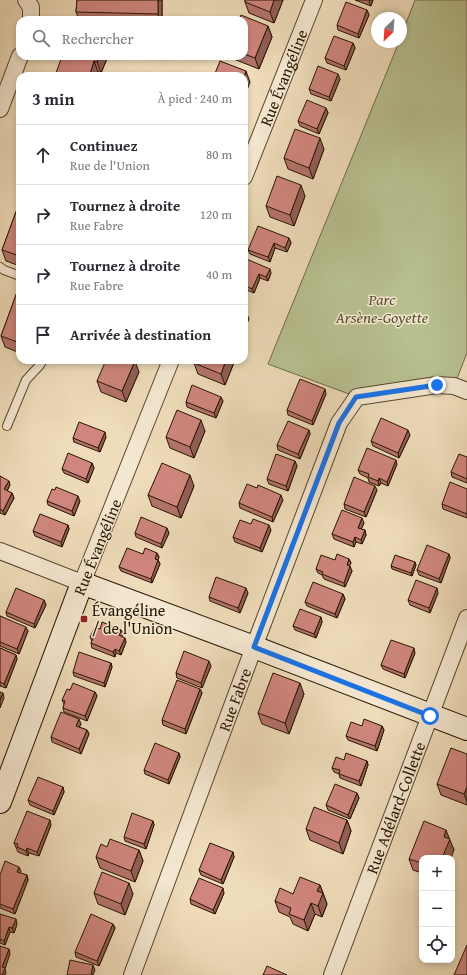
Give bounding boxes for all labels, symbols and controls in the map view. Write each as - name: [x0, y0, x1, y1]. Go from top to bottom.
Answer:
- north arrow: [371, 12, 407, 48]
- search box: [16, 16, 248, 60]
- street label: Rue Évangéline: [253, 26, 313, 129]
- icon: search: [30, 27, 52, 49]
- text: Rechercher: [62, 28, 134, 49]
- text: 3 min: [32, 86, 74, 111]
- text: À pied · 240 m: [157, 89, 232, 108]
- text: Continuez: [70, 135, 138, 156]
- icon: ahead: [32, 144, 54, 166]
- text: 80 m: [206, 145, 232, 164]
- text: Rue de l'Union: [70, 156, 150, 175]
- text: Tournez à droite: [70, 195, 180, 216]
- icon: right: [32, 204, 54, 226]
- text: 120 m: [200, 205, 232, 224]
- text: Rue Fabre: [70, 216, 123, 235]
- text: Tournez à droite: [70, 255, 180, 276]
- icon: right: [32, 264, 54, 286]
- text: 40 m: [206, 265, 232, 284]
- text: Rue Fabre: [70, 276, 123, 295]
- park label: Parc Arsène-Goyette: [335, 287, 429, 329]
- icon: arrive: [32, 324, 54, 346]
- text: Arrivée à destination: [70, 324, 211, 345]
- route end: [428, 376, 446, 394]
- street label: Rue Évangéline: [67, 495, 127, 599]
- place label: Évangéline / de l'Union: [92, 598, 172, 640]
- marker: Évangéline / de l'Union: [79, 614, 89, 624]
- street label: Rue Fabre: [212, 664, 257, 734]
- route start: [421, 707, 439, 725]
- street label: Rue Adélard-Collette: [359, 738, 431, 877]
- map controls: [419, 855, 455, 963]
- button: +: [419, 855, 455, 891]
- button: −: [419, 891, 455, 927]
- button: locate: [419, 927, 455, 963]

